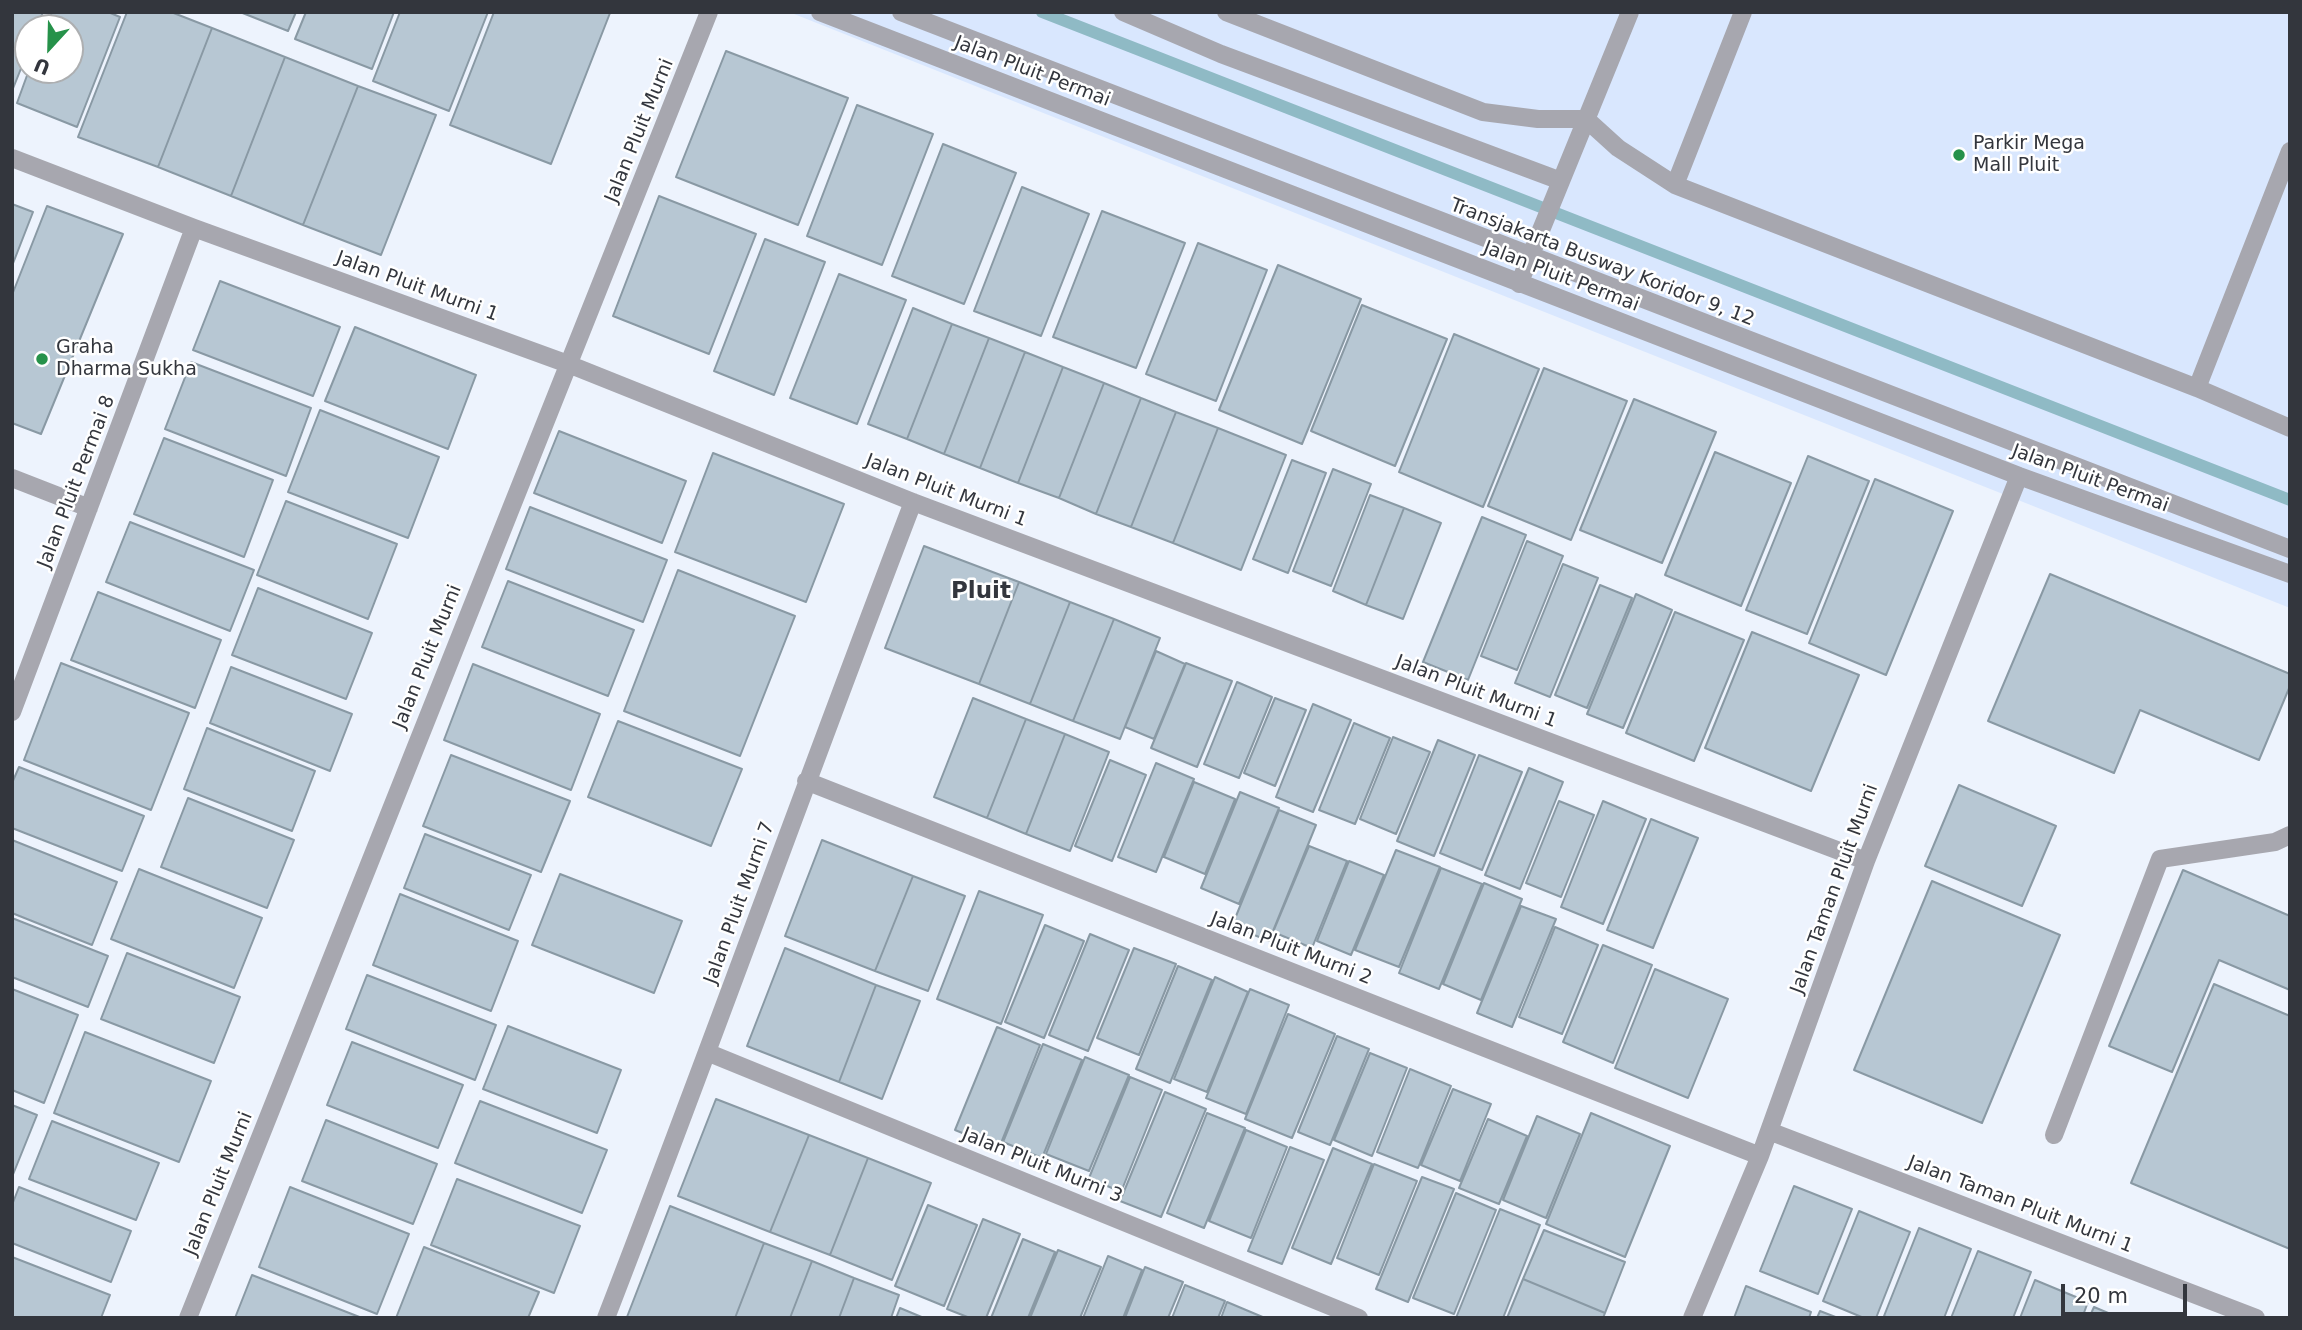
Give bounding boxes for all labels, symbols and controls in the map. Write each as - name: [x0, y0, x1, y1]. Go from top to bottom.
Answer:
- north arrow: [14, 14, 84, 84]
- street label: Jalan Pluit Permai: [951, 32, 1113, 112]
- text: U: [31, 54, 53, 80]
- street label: Jalan Pluit Murni: [601, 56, 679, 206]
- place label: Parkir Mega Mall Pluit: [1973, 133, 2085, 177]
- marker: Parkir Mega Mall Pluit: [1951, 147, 1967, 163]
- street label: Transjakarta Busway Koridor 9, 12: [1447, 194, 1757, 332]
- street label: Jalan Pluit Permai: [1480, 237, 1642, 317]
- street label: Jalan Pluit Murni 1: [333, 247, 501, 327]
- place label: Graha Dharma Sukha: [56, 337, 197, 381]
- marker: Graha Dharma Sukha: [34, 351, 50, 367]
- street label: Jalan Pluit Permai 8: [34, 392, 120, 572]
- street label: Jalan Pluit Permai: [2008, 440, 2172, 518]
- street label: Jalan Pluit Murni 1: [862, 450, 1030, 532]
- district label: Pluit: [951, 578, 1011, 606]
- street label: Jalan Pluit Murni: [389, 582, 467, 732]
- street label: Jalan Pluit Murni 1: [1392, 651, 1560, 733]
- street label: Jalan Taman Pluit Murni: [1786, 781, 1884, 997]
- street label: Jalan Pluit Murni 7: [700, 819, 780, 987]
- street label: Jalan Pluit Murni 2: [1207, 908, 1375, 990]
- street label: Jalan Pluit Murni: [180, 1109, 258, 1259]
- street label: Jalan Pluit Murni 3: [958, 1123, 1126, 1209]
- street label: Jalan Taman Pluit Murni 1: [1904, 1151, 2136, 1259]
- scale bar: [2064, 1270, 2190, 1314]
- text: 20 m: [2074, 1284, 2128, 1308]

